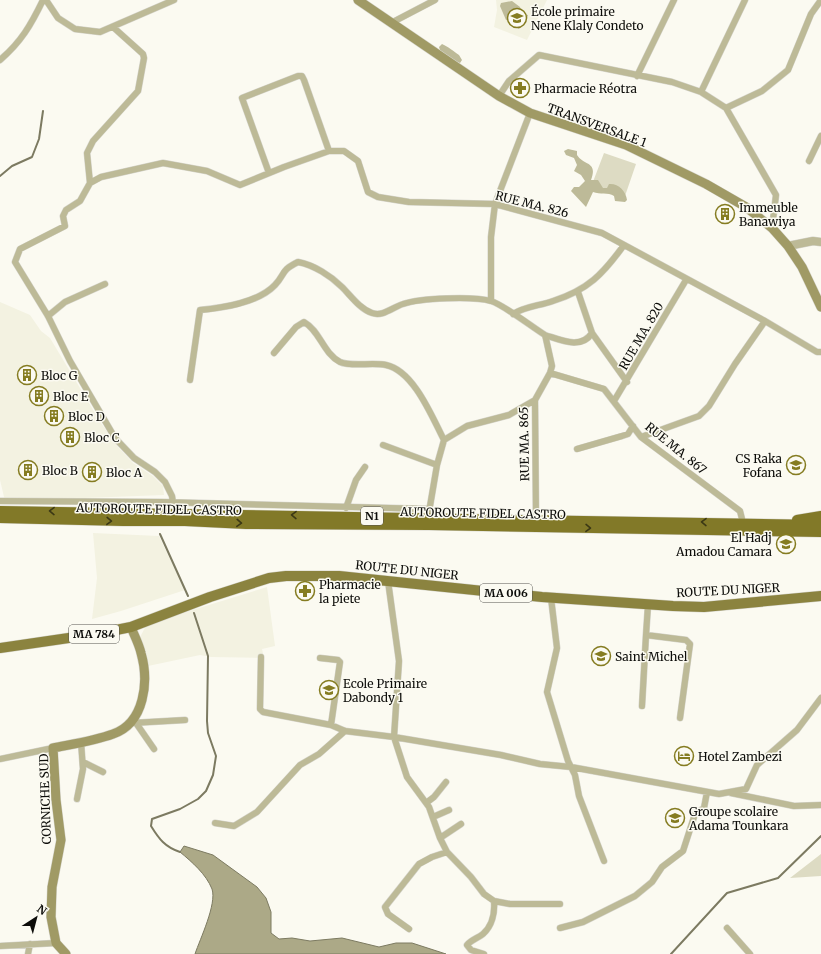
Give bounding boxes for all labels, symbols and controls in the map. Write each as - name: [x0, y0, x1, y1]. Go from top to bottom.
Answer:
- place label: École primaire Nene Klaly Condeto: [531, 4, 644, 33]
- school or university icon: École primaire Nene Klaly Condeto: [506, 7, 528, 29]
- pharmacy icon: Pharmacie Réotra: [509, 77, 531, 99]
- place label: Pharmacie Réotra: [534, 81, 637, 96]
- street label: TRANSVERSALE 1: [545, 100, 649, 150]
- street label: RUE MA. 826: [494, 188, 570, 220]
- place label: Immeuble Banawiya: [739, 200, 798, 229]
- building icon: Immeuble Banawiya: [714, 203, 736, 225]
- street label: RUE MA. 820: [616, 299, 666, 372]
- building icon: Bloc G: [16, 364, 38, 386]
- place label: Bloc G: [41, 368, 78, 383]
- building icon: Bloc E: [28, 385, 50, 407]
- place label: Bloc E: [53, 389, 89, 404]
- building icon: Bloc D: [43, 405, 65, 427]
- street label: RUE MA. 865: [516, 406, 532, 482]
- place label: Bloc D: [68, 409, 105, 424]
- street label: RUE MA. 867: [642, 419, 710, 477]
- building icon: Bloc C: [59, 426, 81, 448]
- place label: Bloc C: [84, 430, 120, 445]
- place label: CS Raka Fofana: [735, 451, 783, 480]
- school or university icon: CS Raka Fofana: [785, 454, 807, 476]
- building icon: Bloc B: [17, 459, 39, 481]
- building icon: Bloc A: [81, 461, 103, 483]
- place label: Bloc B: [42, 463, 78, 478]
- place label: Bloc A: [106, 465, 143, 480]
- street label: AUTOROUTE FIDEL CASTRO: [75, 500, 242, 518]
- street label: AUTOROUTE FIDEL CASTRO: [399, 504, 566, 522]
- one-way arrow: [49, 507, 55, 515]
- road number: N1: [361, 507, 383, 525]
- one-way arrow: [291, 511, 297, 519]
- one-way arrow: [106, 517, 112, 525]
- one-way arrow: [701, 518, 707, 526]
- one-way arrow: [236, 519, 242, 528]
- one-way arrow: [585, 524, 591, 532]
- place label: El Hadj Amadou Camara: [675, 530, 773, 559]
- school or university icon: El Hadj Amadou Camara: [775, 533, 797, 555]
- street label: ROUTE DU NIGER: [355, 557, 460, 583]
- place label: Pharmacie la piete: [319, 577, 381, 606]
- pharmacy icon: Pharmacie la piete: [294, 580, 316, 602]
- street label: ROUTE DU NIGER: [676, 580, 781, 600]
- road number: MA 006: [480, 584, 532, 602]
- road number: MA 784: [69, 625, 119, 643]
- school or university icon: Saint Michel: [590, 645, 612, 667]
- place label: Saint Michel: [615, 649, 688, 664]
- place label: Ecole Primaire Dabondy 1: [343, 676, 427, 705]
- school or university icon: Ecole Primaire Dabondy 1: [318, 679, 340, 701]
- hotel icon: Hotel Zambezi: [673, 745, 695, 767]
- place label: Hotel Zambezi: [698, 749, 782, 764]
- street label: CORNICHE SUD: [36, 753, 54, 845]
- place label: Groupe scolaire Adama Tounkara: [688, 804, 789, 833]
- school or university icon: Groupe scolaire Adama Tounkara: [664, 807, 686, 829]
- north arrow: [16, 898, 56, 938]
- text: N: [34, 902, 50, 918]

